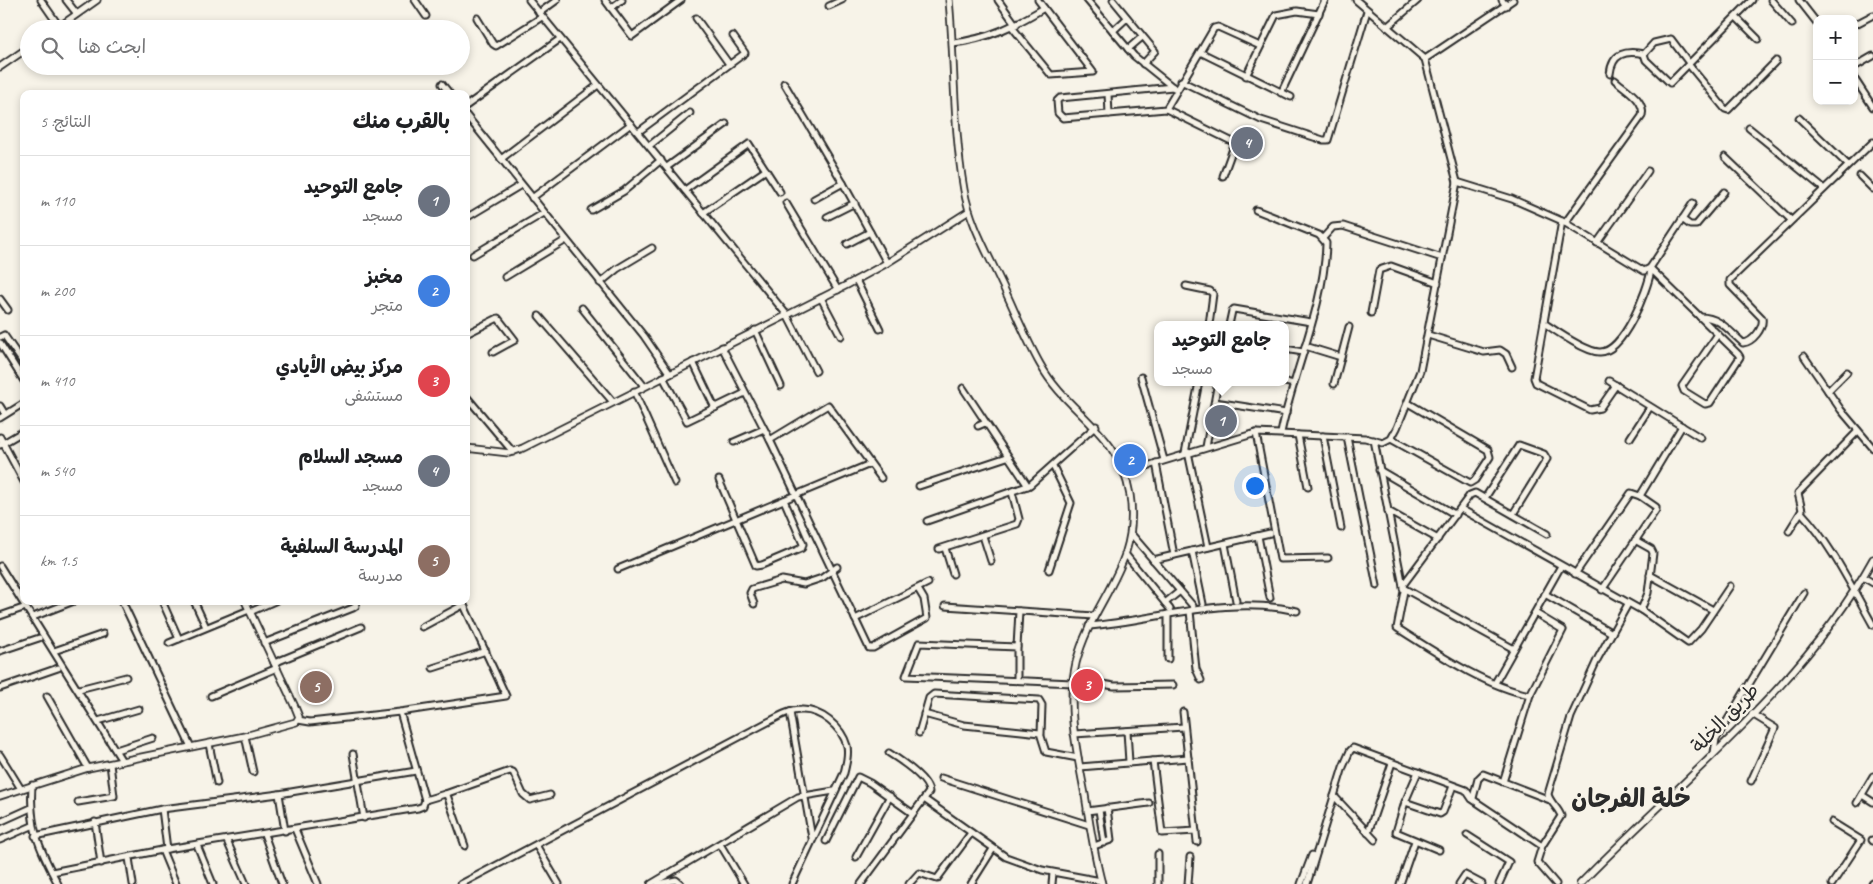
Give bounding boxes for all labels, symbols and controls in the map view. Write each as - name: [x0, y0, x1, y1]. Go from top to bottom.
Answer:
- map controls: [1813, 15, 1858, 105]
- button: +: [1813, 15, 1858, 60]
- search box: [20, 20, 470, 75]
- icon: search: [38, 34, 66, 62]
- text: ابحث هنا: [78, 35, 146, 59]
- button: −: [1813, 60, 1858, 105]
- text: بالقرب منك: [353, 108, 450, 134]
- text: النتائج: 5: [40, 112, 91, 132]
- pin: 4: [1231, 124, 1263, 162]
- text: جامع التوحيد: [304, 175, 403, 199]
- text: 110 m: [40, 191, 74, 211]
- text: 1: [430, 191, 438, 211]
- text: مسجد: [362, 206, 403, 226]
- text: مخبز: [366, 265, 403, 289]
- text: 200 m: [40, 281, 74, 301]
- text: 2: [430, 281, 438, 301]
- text: متجر: [372, 296, 403, 316]
- popup: [1154, 321, 1289, 386]
- text: جامع التوحيد: [1172, 328, 1271, 352]
- text: مركز بيض الأيادي: [276, 355, 403, 379]
- text: مسجد: [1172, 359, 1213, 379]
- text: 410 m: [40, 371, 74, 391]
- text: 3: [430, 371, 438, 391]
- text: مستشفى: [344, 386, 403, 406]
- pin: 1: [1205, 402, 1237, 440]
- pin: 2: [1114, 441, 1146, 479]
- text: مسجد السلام: [299, 445, 403, 469]
- text: 540 m: [40, 461, 74, 481]
- text: 4: [430, 461, 438, 481]
- your location: [1242, 473, 1268, 499]
- text: مسجد: [362, 476, 403, 496]
- text: المدرسة السلفية: [280, 535, 403, 559]
- text: 1.5 km: [40, 551, 77, 571]
- text: 5: [431, 551, 437, 571]
- text: مدرسة: [358, 566, 403, 586]
- pin: 3: [1071, 666, 1103, 704]
- pin: 5: [300, 668, 332, 706]
- street label: طريق الخلة: [1686, 678, 1764, 758]
- district label: خلة الفرجان: [1571, 783, 1691, 815]

